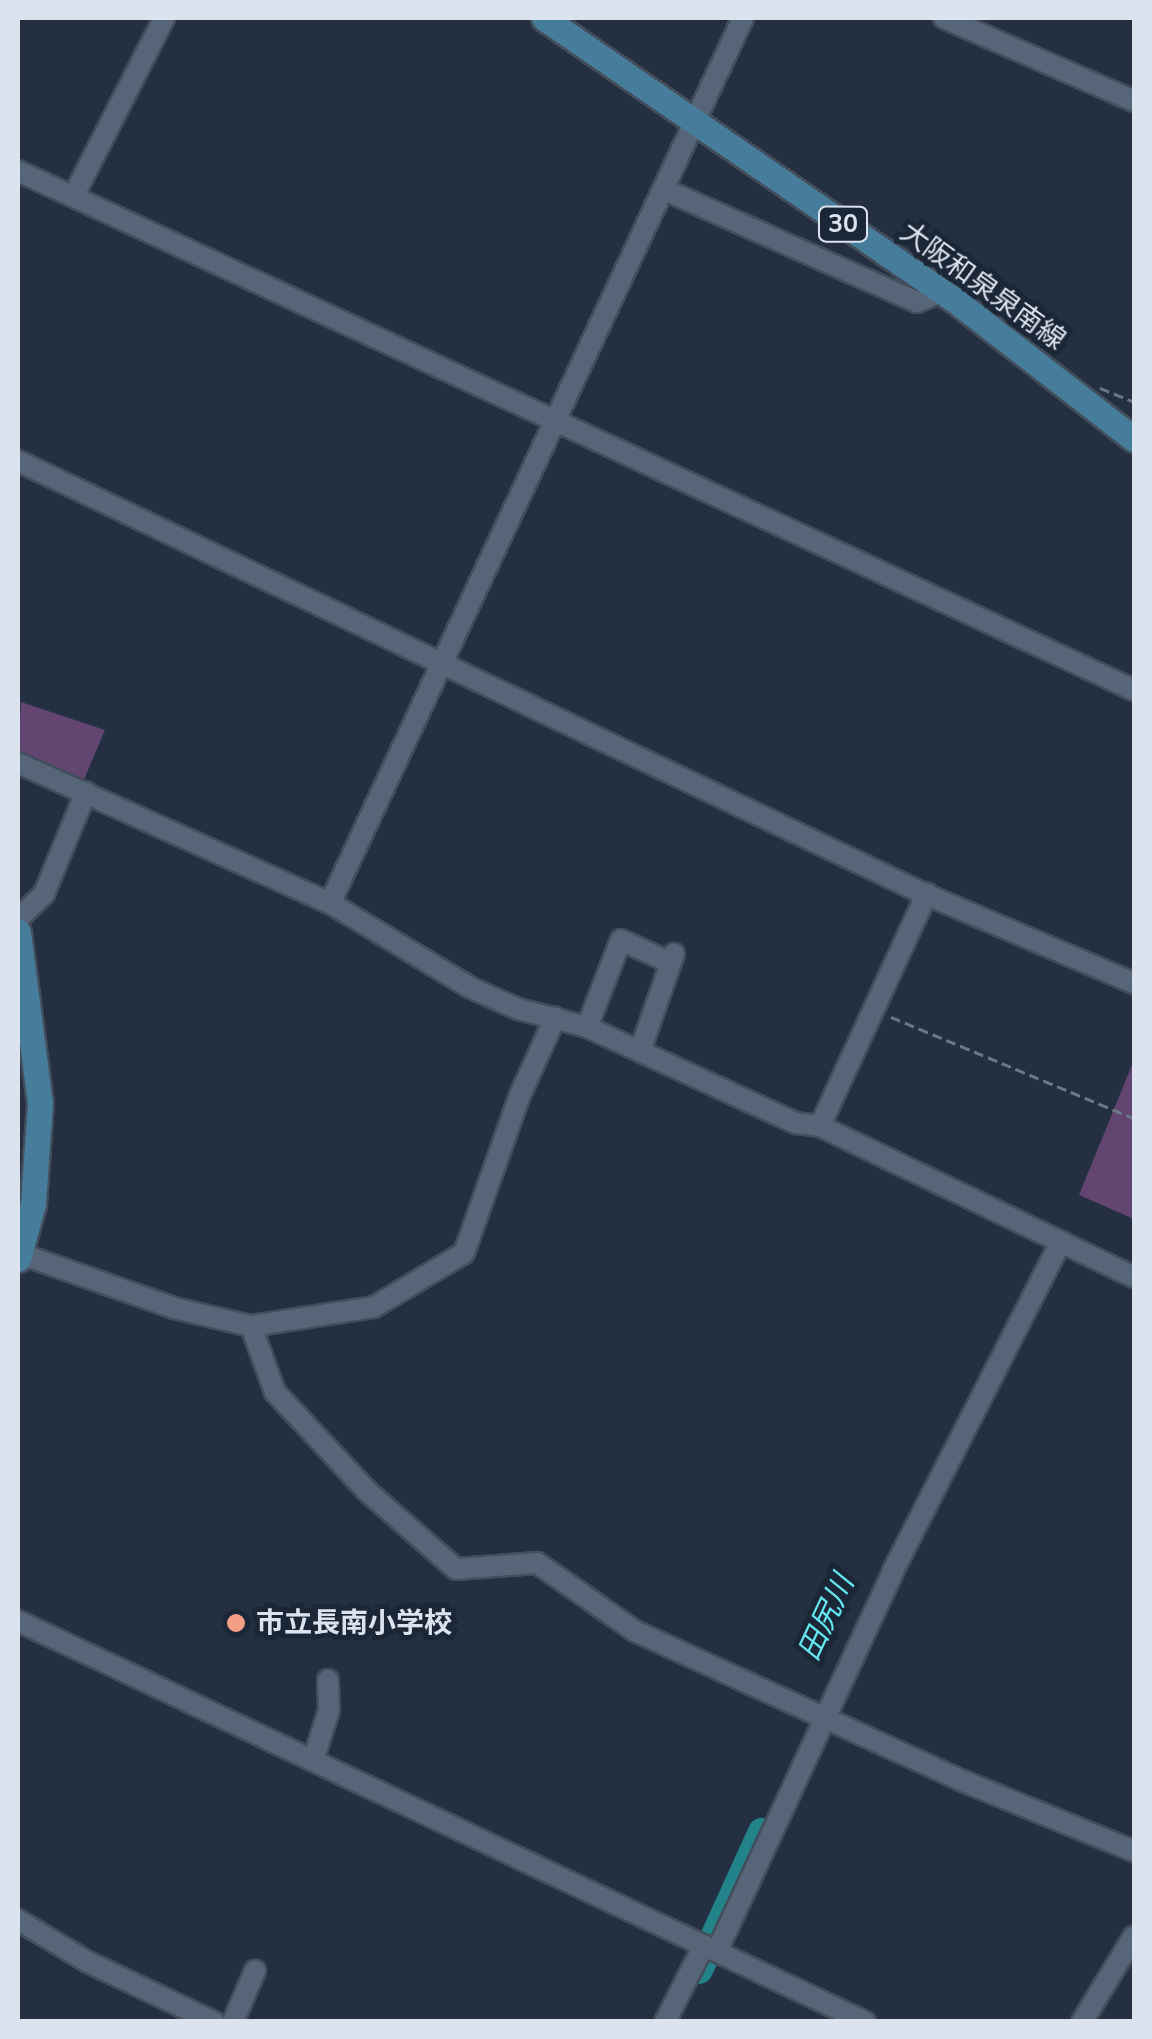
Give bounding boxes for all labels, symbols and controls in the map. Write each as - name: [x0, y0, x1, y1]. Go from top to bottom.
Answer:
- road number: 30: [818, 204, 868, 244]
- street label: 大阪和泉泉南線: [894, 215, 1072, 357]
- water label: 田尻川: [792, 1570, 862, 1666]
- place label: 市立長南小学校: [256, 1606, 452, 1640]
- marker: 市立長南小学校: [225, 1612, 247, 1634]

